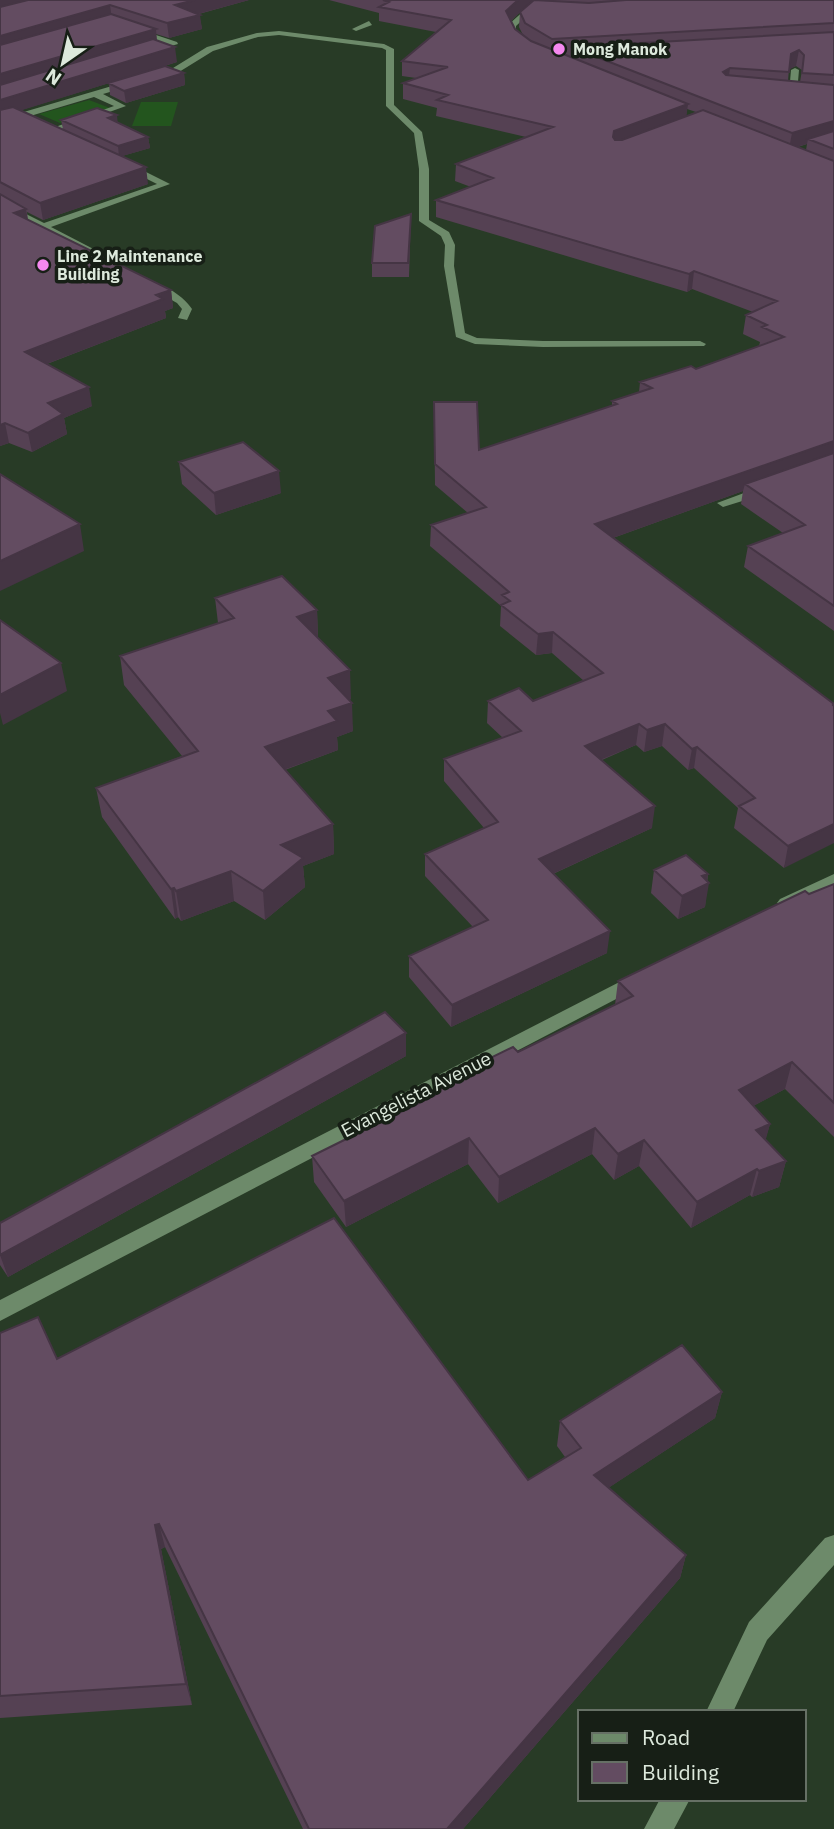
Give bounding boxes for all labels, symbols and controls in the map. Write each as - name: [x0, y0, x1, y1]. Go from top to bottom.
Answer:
- north arrow: [28, 28, 98, 98]
- place label: Mong Manok: [573, 39, 668, 59]
- marker: Mong Manok: [551, 41, 567, 57]
- text: N: [41, 63, 66, 91]
- place label: Line 2 Maintenance Building: [57, 246, 202, 284]
- marker: Line 2 Maintenance Building: [35, 257, 51, 273]
- street label: Evangelista Avenue: [337, 1046, 495, 1142]
- legend: [578, 1710, 806, 1801]
- text: Road: [642, 1723, 690, 1751]
- text: Building: [642, 1758, 719, 1786]

